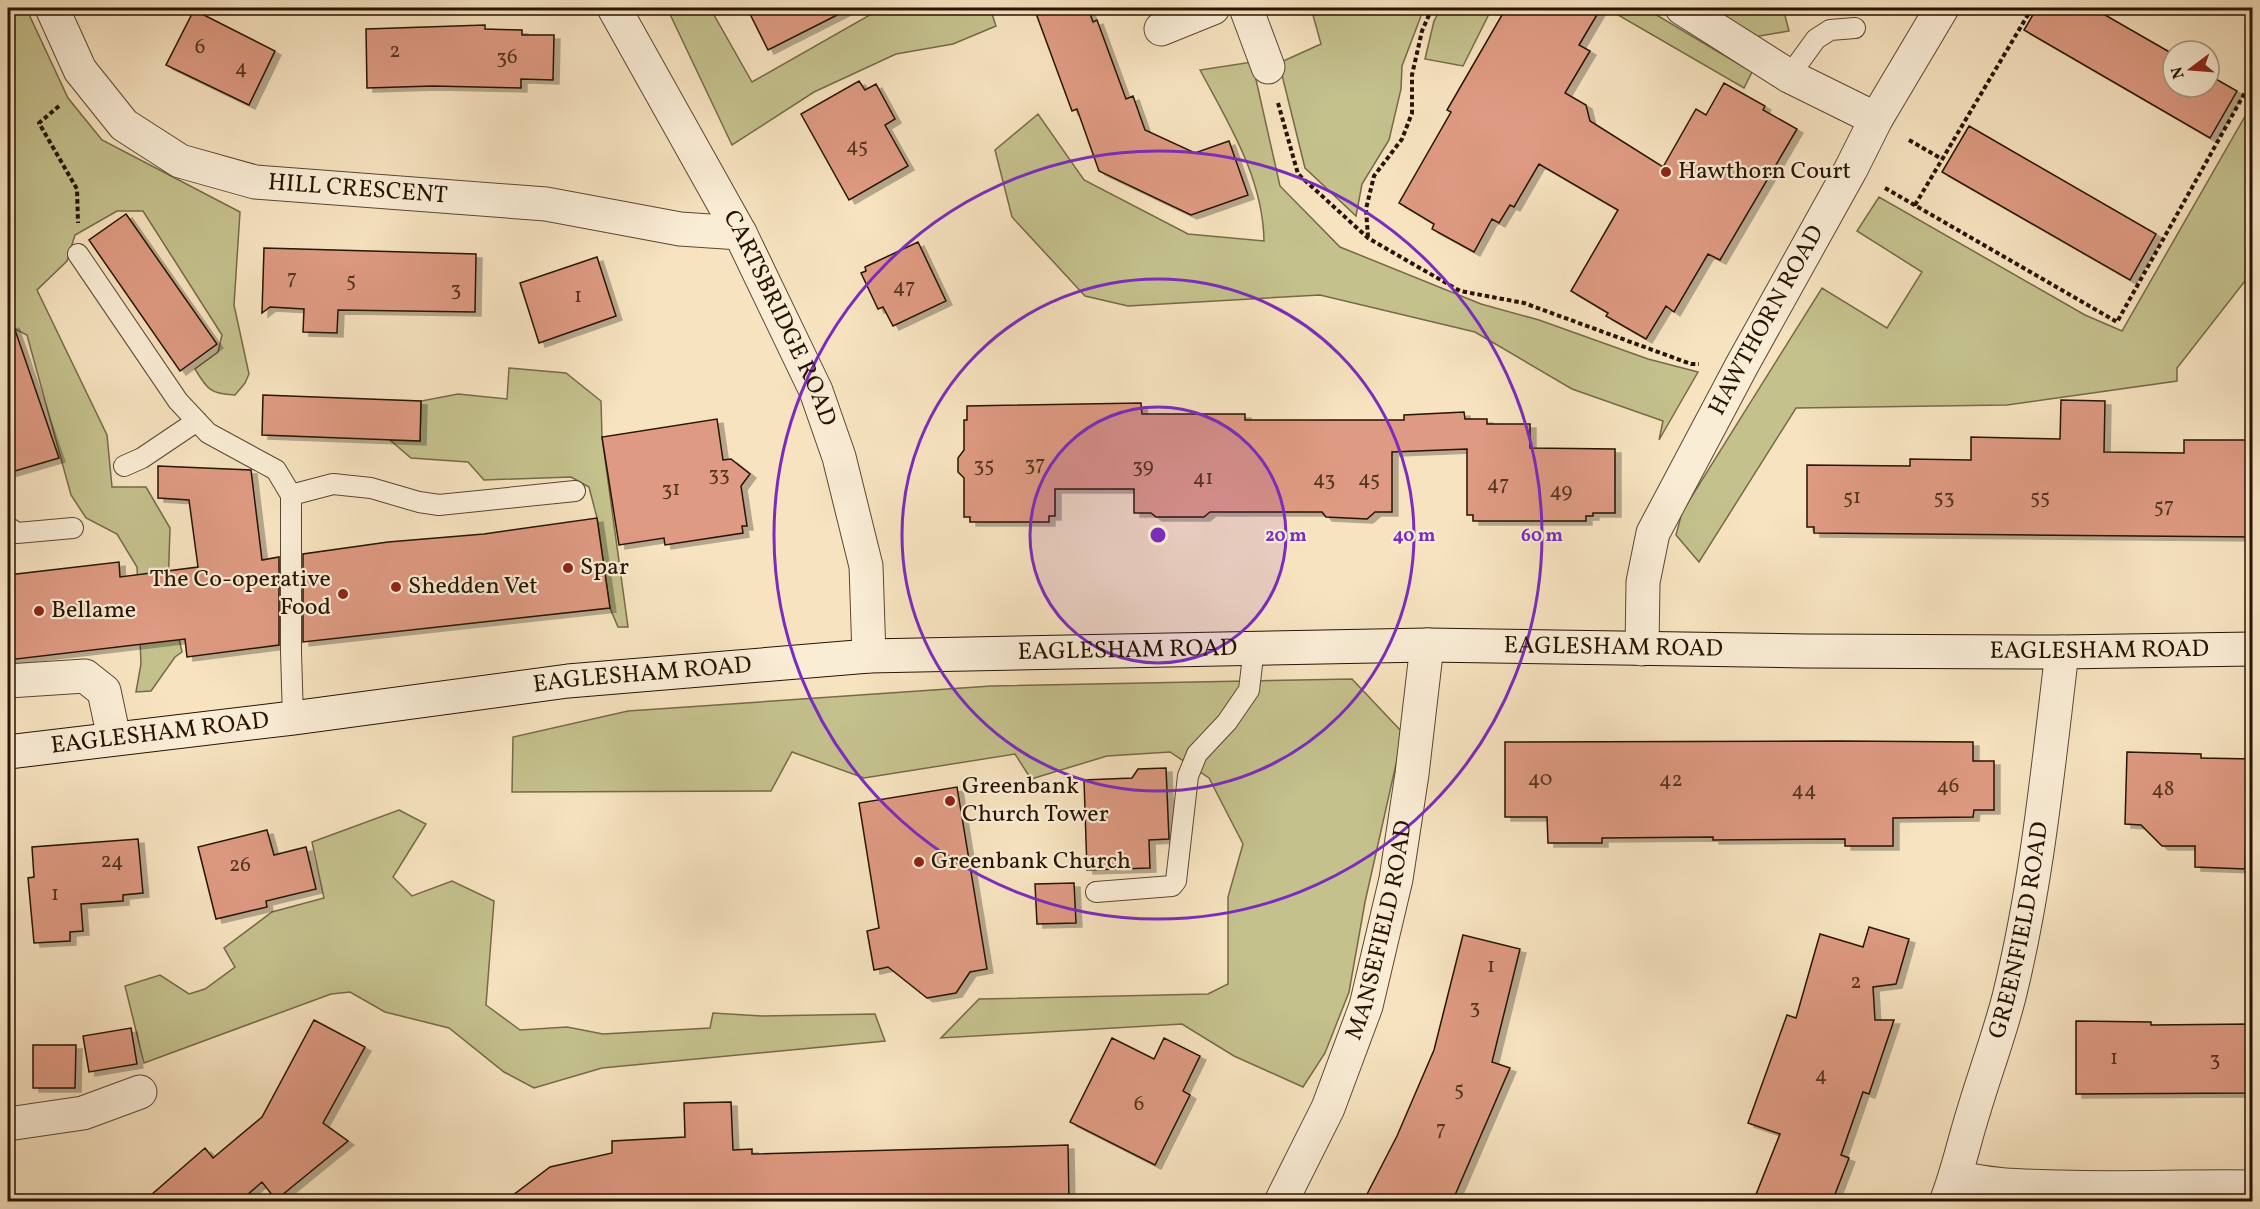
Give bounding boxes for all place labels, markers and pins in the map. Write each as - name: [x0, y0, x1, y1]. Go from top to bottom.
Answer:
- place label: Hawthorn Court: [1678, 155, 1851, 189]
- marker: Hawthorn Court: [1659, 165, 1673, 179]
- centre of rings: [1148, 525, 1168, 545]
- place label: Spar: [580, 551, 629, 585]
- marker: Spar: [561, 561, 575, 575]
- place label: The Co-operative Food: [149, 563, 331, 625]
- place label: Shedden Vet: [408, 570, 538, 604]
- marker: Shedden Vet: [389, 580, 403, 594]
- marker: The Co-operative Food: [336, 587, 350, 601]
- place label: Bellame: [51, 594, 136, 628]
- marker: Bellame: [32, 604, 46, 618]
- place label: Greenbank Church Tower: [962, 770, 1109, 832]
- marker: Greenbank Church Tower: [943, 794, 957, 808]
- place label: Greenbank Church: [931, 845, 1131, 879]
- marker: Greenbank Church: [912, 855, 926, 869]

